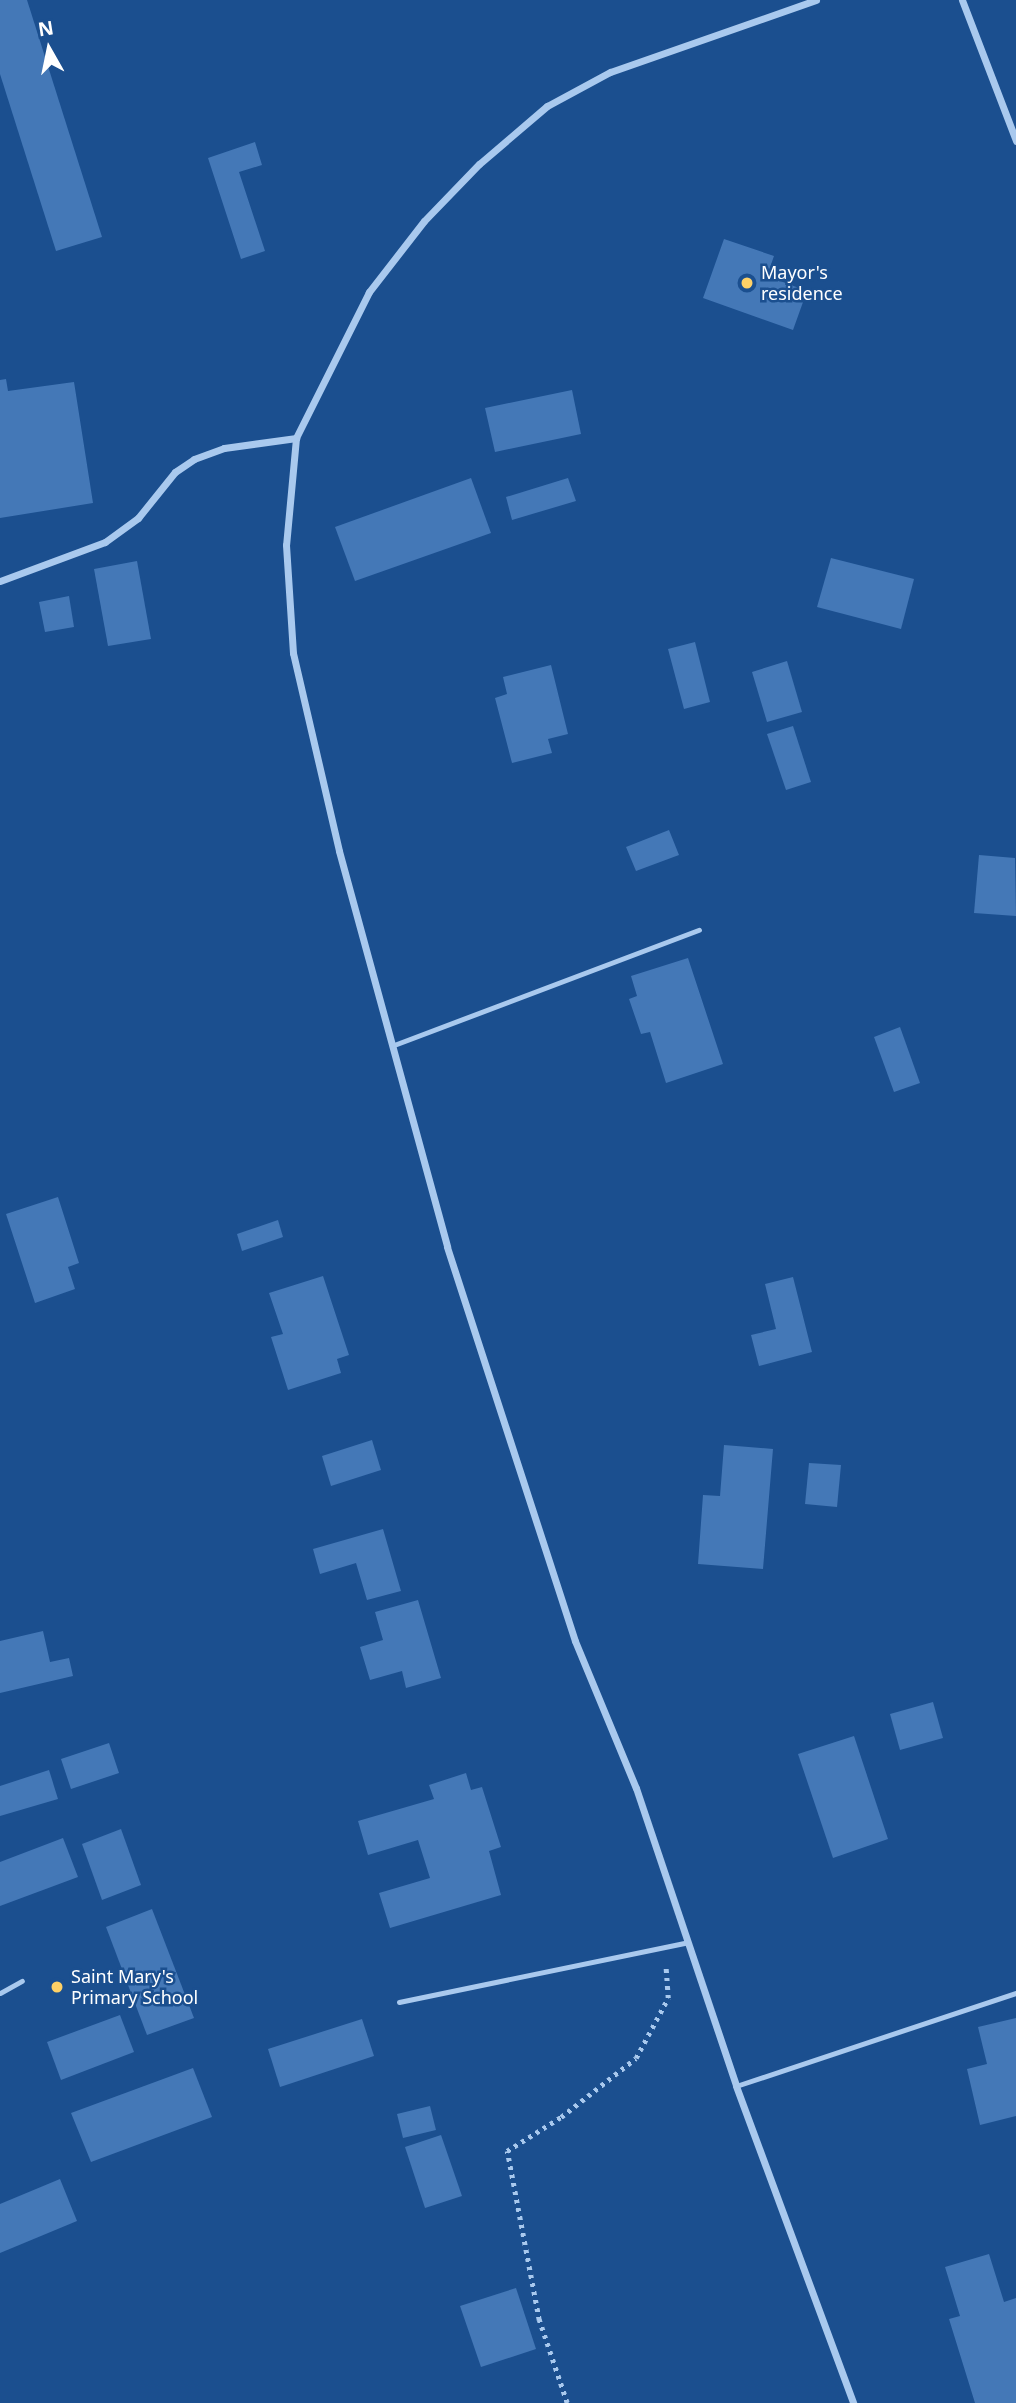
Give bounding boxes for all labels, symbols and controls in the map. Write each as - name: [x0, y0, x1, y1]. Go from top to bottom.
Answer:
- north arrow: [14, 14, 84, 84]
- text: N: [36, 14, 55, 42]
- place label: Mayor's residence: [761, 262, 843, 304]
- marker: Mayor's residence: [739, 275, 755, 291]
- place label: Saint Mary's Primary School: [71, 1966, 198, 2008]
- marker: Saint Mary's Primary School: [49, 1979, 65, 1995]

